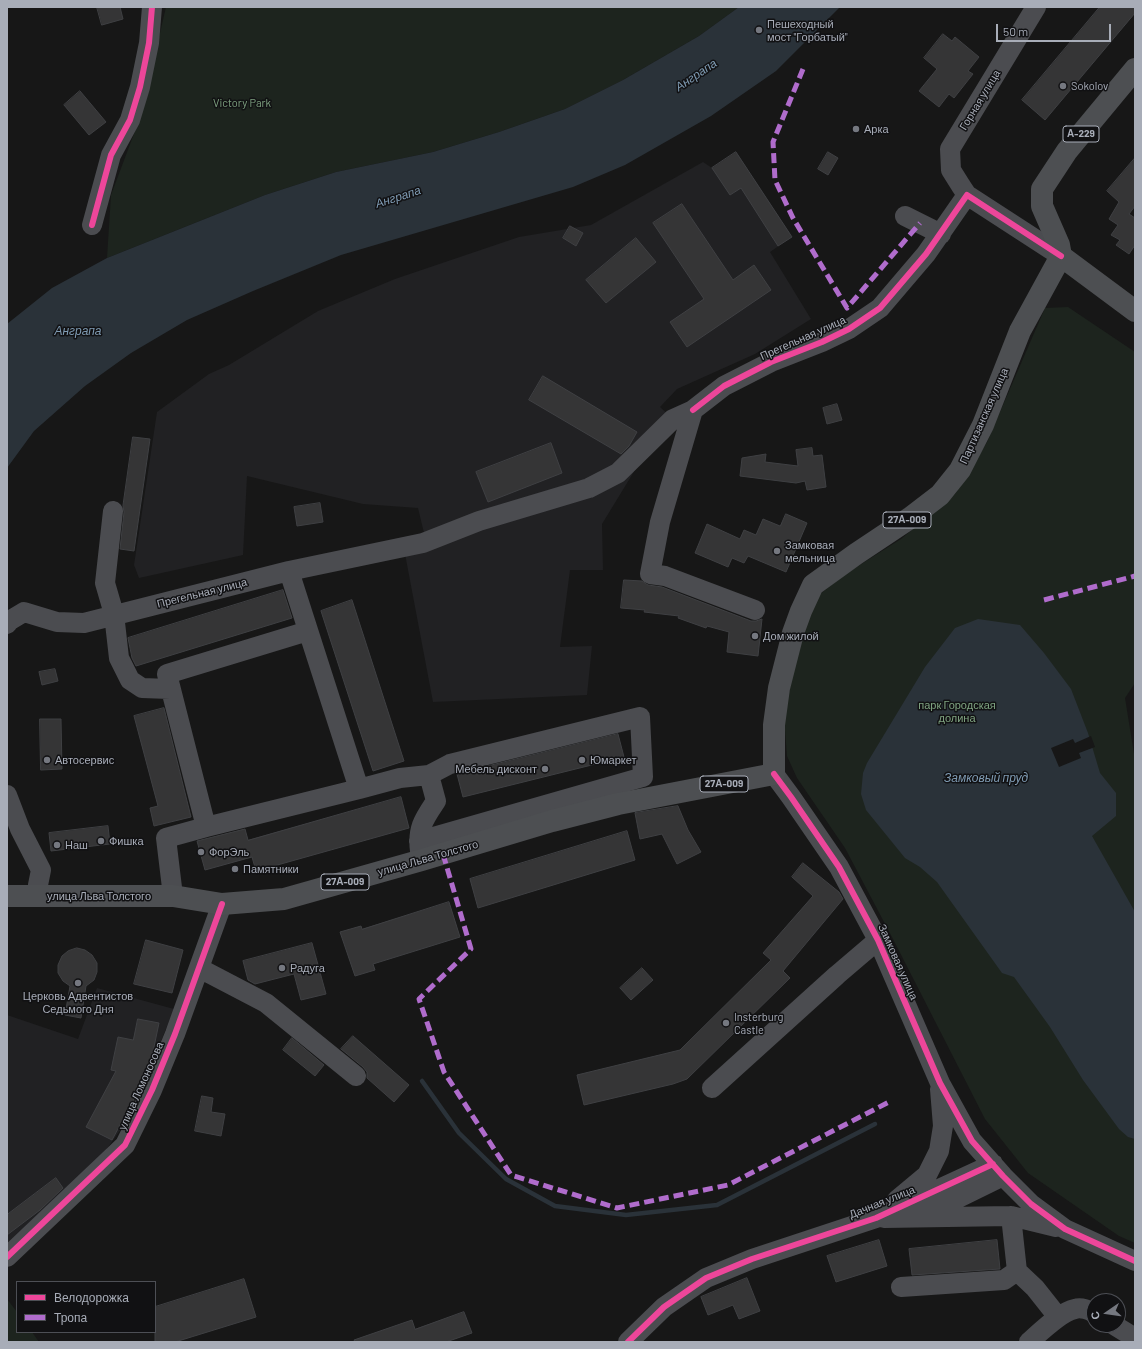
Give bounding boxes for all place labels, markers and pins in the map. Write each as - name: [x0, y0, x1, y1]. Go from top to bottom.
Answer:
- place label: Пешеходный мост "Горбатый": [767, 17, 848, 43]
- marker: Пешеходный мост "Горбатый": [754, 25, 764, 35]
- place label: Sokolov: [1071, 79, 1108, 93]
- marker: Sokolov: [1058, 81, 1068, 91]
- place label: Арка: [864, 122, 889, 136]
- marker: Арка: [851, 124, 861, 134]
- place label: Замковая мельница: [785, 538, 835, 564]
- marker: Замковая мельница: [772, 546, 782, 556]
- place label: Дом жилой: [763, 629, 819, 643]
- marker: Дом жилой: [750, 631, 760, 641]
- place label: Автосервис: [55, 753, 114, 767]
- place label: Юмаркет: [590, 753, 637, 767]
- marker: Автосервис: [42, 755, 52, 765]
- marker: Юмаркет: [577, 755, 587, 765]
- place label: Мебель дисконт: [455, 762, 537, 776]
- marker: Мебель дисконт: [540, 764, 550, 774]
- place label: Фишка: [109, 834, 144, 848]
- marker: Фишка: [96, 836, 106, 846]
- place label: Наш: [65, 838, 88, 852]
- marker: Наш: [52, 840, 62, 850]
- place label: ФорЭль: [209, 845, 249, 859]
- marker: ФорЭль: [196, 847, 206, 857]
- place label: Памятники: [243, 862, 299, 876]
- marker: Памятники: [230, 864, 240, 874]
- place label: Радуга: [290, 961, 325, 975]
- marker: Радуга: [277, 963, 287, 973]
- marker: Церковь Адвентистов Седьмого Дня: [73, 978, 83, 988]
- place label: Церковь Адвентистов Седьмого Дня: [23, 989, 133, 1015]
- place label: Insterburg Castle: [734, 1010, 783, 1036]
- marker: Insterburg Castle: [721, 1018, 731, 1028]

